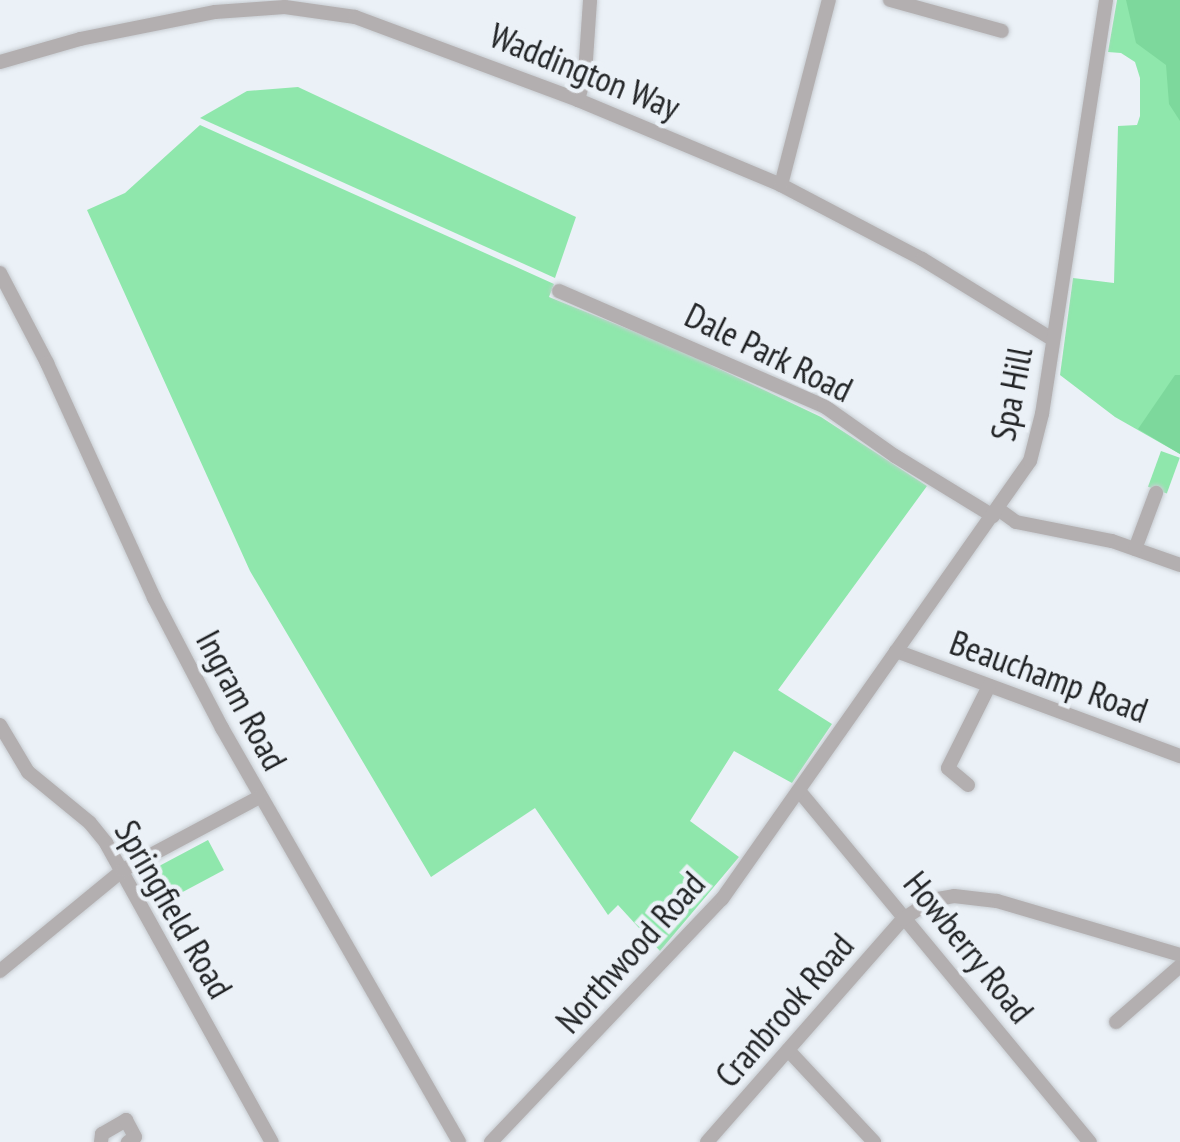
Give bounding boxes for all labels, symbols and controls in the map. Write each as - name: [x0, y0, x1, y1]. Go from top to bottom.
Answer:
- street label: Waddington Way: [484, 14, 686, 128]
- street label: Dale Park Road: [678, 293, 860, 411]
- street label: Spa Hill: [981, 344, 1041, 444]
- street label: Beauchamp Road: [944, 621, 1154, 731]
- street label: Ingram Road: [188, 623, 296, 777]
- street label: Springfield Road: [106, 813, 242, 1005]
- street label: Northwood Road: [547, 863, 713, 1041]
- street label: Howberry Road: [895, 863, 1043, 1031]
- street label: Cranbrook Road: [706, 924, 862, 1096]

